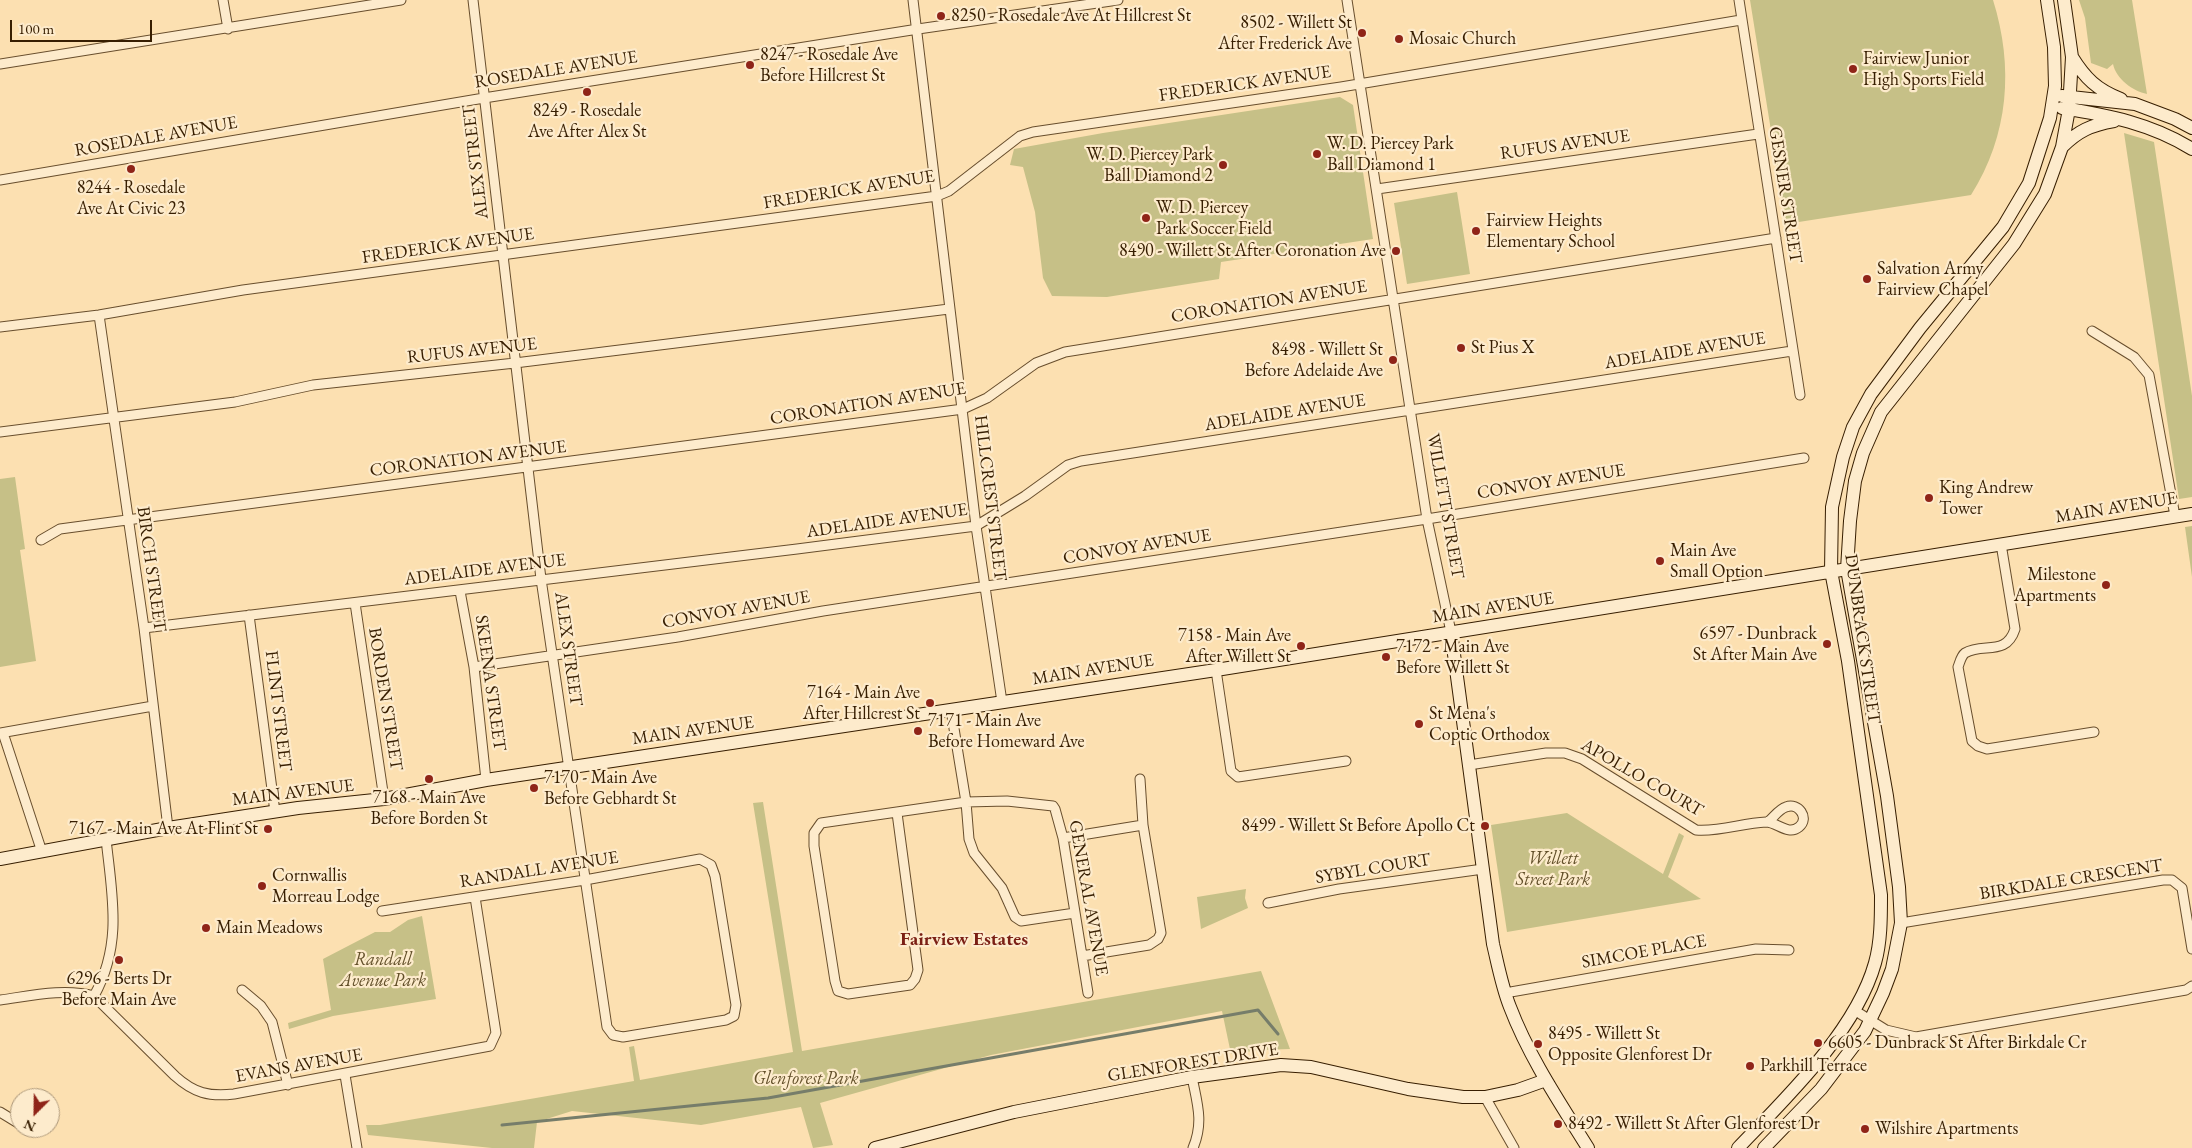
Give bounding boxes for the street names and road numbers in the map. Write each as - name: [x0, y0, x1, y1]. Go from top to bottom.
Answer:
- street label: ROSEDALE AVENUE: [473, 46, 639, 94]
- street label: FREDERICK AVENUE: [1158, 61, 1332, 107]
- street label: ALEX STREET: [458, 104, 494, 220]
- street label: ROSEDALE AVENUE: [73, 112, 239, 162]
- street label: RUFUS AVENUE: [1499, 125, 1631, 165]
- street label: GESNER STREET: [1764, 125, 1806, 265]
- street label: FREDERICK AVENUE: [762, 166, 936, 214]
- street label: FREDERICK AVENUE: [361, 223, 535, 269]
- street label: CORONATION AVENUE: [1170, 276, 1368, 328]
- street label: ADELAIDE AVENUE: [1603, 328, 1767, 374]
- street label: RUFUS AVENUE: [406, 333, 538, 369]
- street label: CORONATION AVENUE: [769, 378, 967, 430]
- street label: ADELAIDE AVENUE: [1203, 390, 1367, 436]
- street label: HILLCREST STREET: [969, 414, 1011, 582]
- street label: WILLETT STREET: [1422, 432, 1468, 580]
- street label: CORONATION AVENUE: [369, 436, 567, 482]
- street label: CONVOY AVENUE: [1475, 460, 1627, 504]
- street label: MAIN AVENUE: [2054, 488, 2178, 528]
- street label: ADELAIDE AVENUE: [805, 499, 969, 543]
- street label: BIRCH STREET: [132, 505, 170, 633]
- street label: CONVOY AVENUE: [1061, 525, 1213, 569]
- street label: ADELAIDE AVENUE: [403, 549, 567, 591]
- street label: DUNBRACK STREET: [1839, 553, 1885, 725]
- street label: CONVOY AVENUE: [661, 586, 811, 634]
- street label: MAIN AVENUE: [1431, 588, 1555, 628]
- street label: ALEX STREET: [549, 591, 587, 707]
- street label: SKEENA STREET: [470, 614, 510, 752]
- street label: BORDEN STREET: [363, 626, 407, 772]
- street label: FLINT STREET: [260, 649, 296, 773]
- street label: MAIN AVENUE: [1031, 650, 1155, 690]
- street label: MAIN AVENUE: [631, 712, 755, 750]
- street label: APOLLO COURT: [1577, 734, 1707, 822]
- street label: MAIN AVENUE: [231, 775, 355, 811]
- street label: GENERAL AVENUE: [1064, 818, 1112, 978]
- street label: RANDALL AVENUE: [458, 847, 620, 893]
- street label: SYBYL COURT: [1314, 849, 1432, 889]
- street label: BIRKDALE CRESCENT: [1978, 855, 2164, 905]
- street label: SIMCOE PLACE: [1580, 930, 1708, 974]
- street label: GLENFOREST DRIVE: [1106, 1039, 1280, 1087]
- street label: EVANS AVENUE: [234, 1044, 364, 1088]

